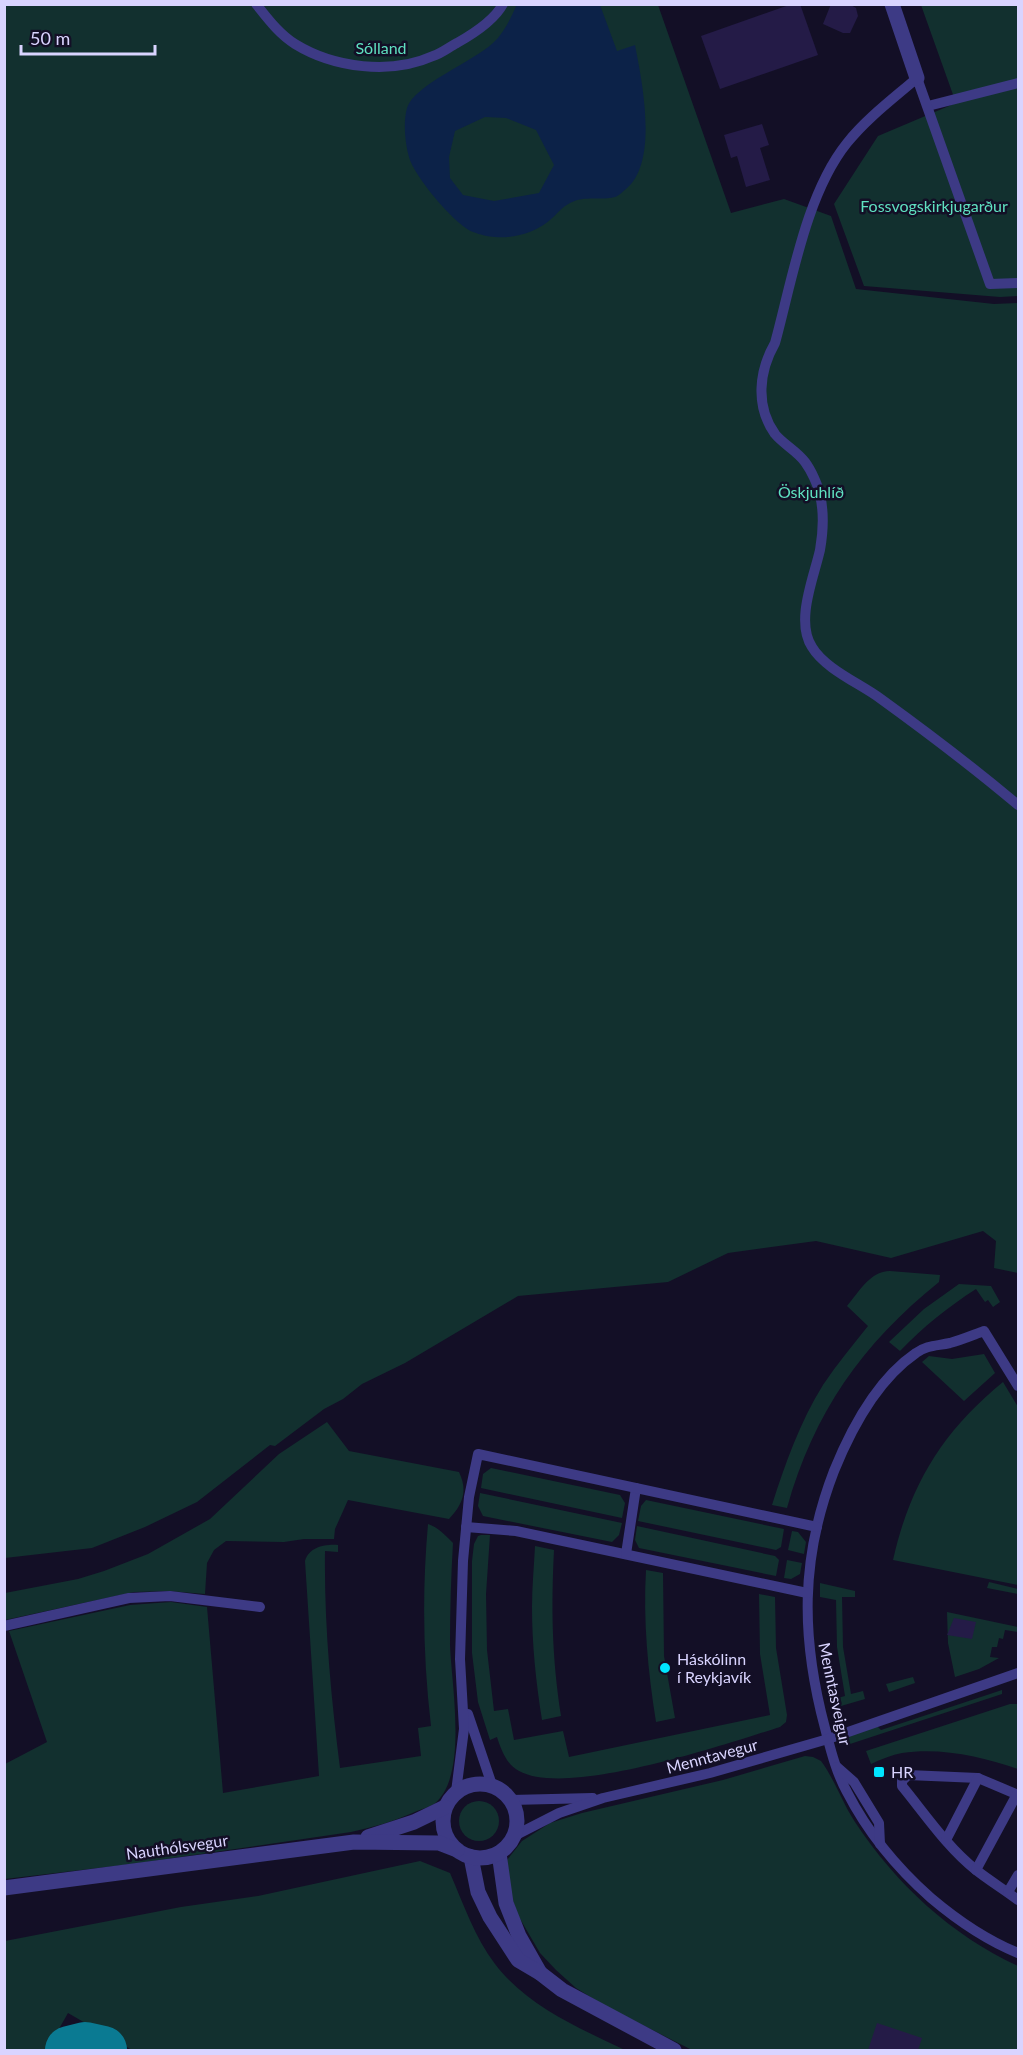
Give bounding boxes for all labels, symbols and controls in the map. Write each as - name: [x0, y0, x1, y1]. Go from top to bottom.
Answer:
- scale bar: [21, 18, 154, 56]
- text: 50 m: [30, 27, 70, 49]
- park label: Sólland: [355, 38, 407, 57]
- park label: Fossvogskirkjugarður: [860, 196, 1008, 215]
- park label: Öskjuhlíð: [778, 482, 844, 501]
- street label: Menntasveigur: [815, 1641, 856, 1747]
- place label: Háskólinn í Reykjavík: [677, 1649, 752, 1686]
- marker: Háskólinn í Reykjavík: [658, 1661, 672, 1675]
- street label: Menntavegur: [664, 1734, 760, 1777]
- place label: HR: [891, 1762, 913, 1781]
- marker: HR: [872, 1765, 886, 1779]
- street label: Nauthólsvegur: [125, 1830, 229, 1863]

